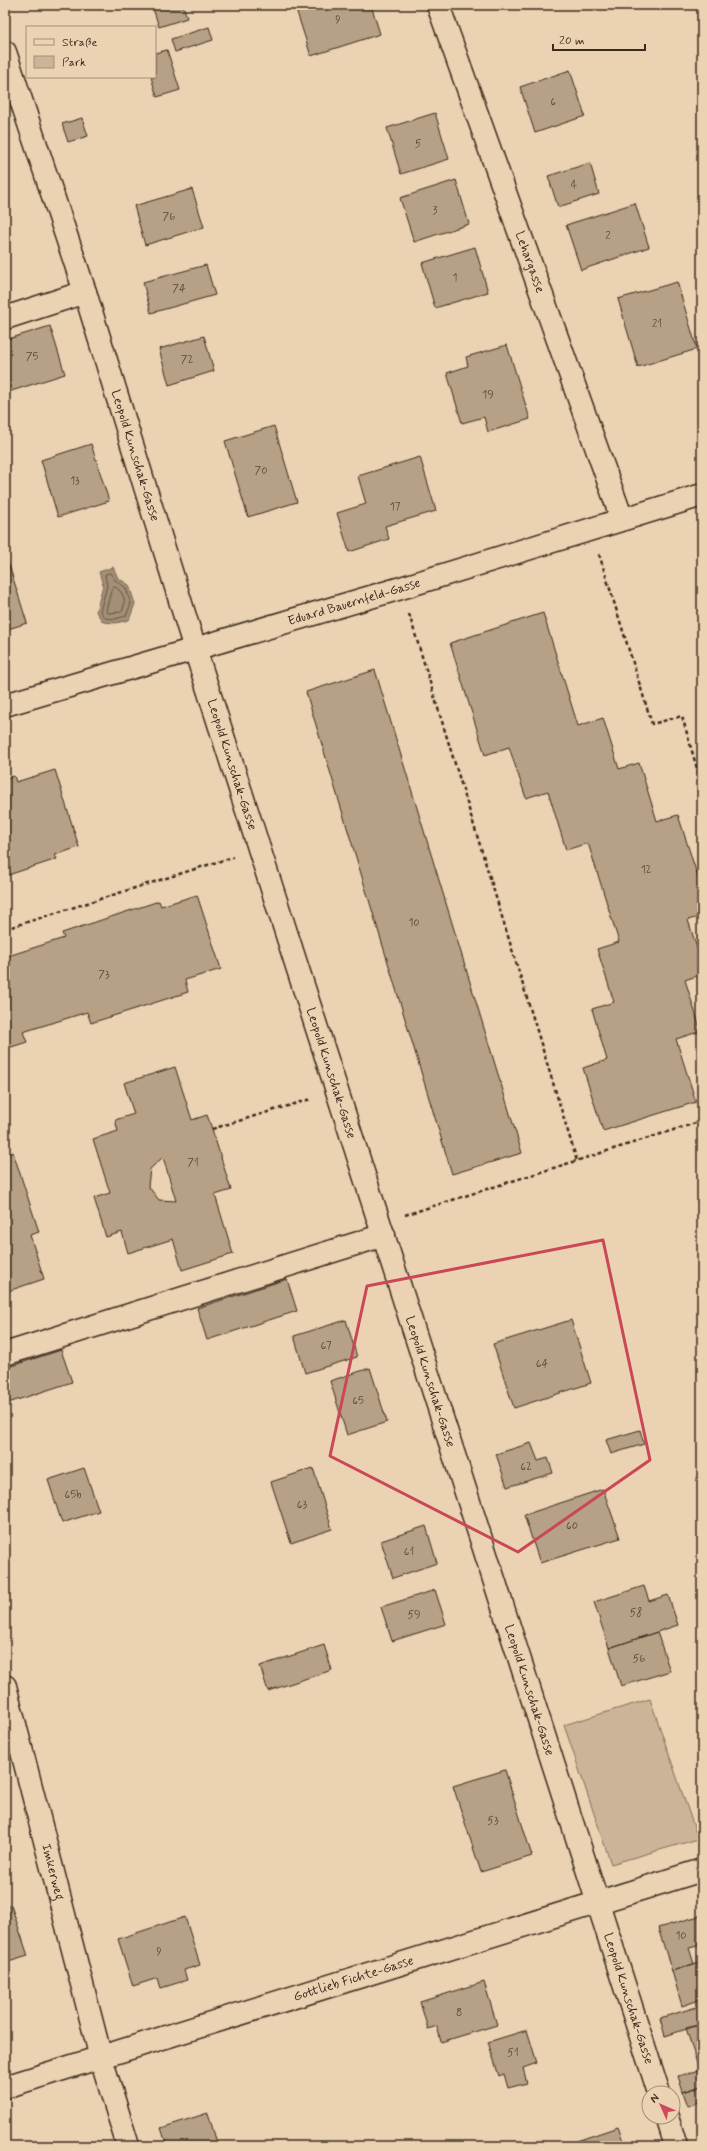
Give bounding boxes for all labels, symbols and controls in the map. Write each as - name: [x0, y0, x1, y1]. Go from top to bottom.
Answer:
- house number: 9: [335, 13, 341, 27]
- legend: [26, 26, 156, 78]
- scale bar: [553, 26, 645, 52]
- text: 20 m: [559, 33, 585, 49]
- text: Straße: [62, 35, 97, 51]
- text: Park: [62, 55, 86, 71]
- house number: 6: [550, 95, 556, 109]
- house number: 5: [415, 137, 422, 151]
- house number: 4: [571, 178, 578, 192]
- house number: 3: [433, 204, 438, 218]
- house number: 76: [163, 210, 175, 224]
- street label: Lehargasse: [511, 229, 549, 295]
- house number: 2: [605, 229, 611, 243]
- house number: 1: [453, 271, 458, 285]
- house number: 74: [172, 282, 186, 296]
- house number: 21: [652, 317, 662, 331]
- house number: 75: [26, 350, 38, 364]
- house number: 72: [181, 353, 193, 367]
- street label: Leopold Kunschak-Gasse: [107, 388, 164, 523]
- house number: 19: [482, 388, 494, 402]
- house number: 70: [255, 464, 267, 478]
- house number: 13: [70, 474, 80, 488]
- house number: 17: [390, 500, 401, 514]
- street label: Eduard Bauernfeld-Gasse: [286, 574, 423, 630]
- street label: Leopold Kunschak-Gasse: [203, 697, 261, 832]
- house number: 12: [641, 863, 652, 877]
- house number: 10: [408, 916, 420, 930]
- house number: 73: [98, 968, 110, 982]
- street label: Leopold Kunschak-Gasse: [302, 1005, 360, 1141]
- house number: 71: [187, 1156, 199, 1170]
- street label: Leopold Kunschak-Gasse: [401, 1314, 459, 1449]
- house number: 67: [320, 1339, 332, 1353]
- house number: 64: [536, 1357, 548, 1371]
- house number: 65: [352, 1394, 364, 1408]
- house number: 62: [520, 1460, 532, 1474]
- house number: 65b: [65, 1488, 81, 1502]
- house number: 63: [297, 1498, 307, 1512]
- house number: 60: [566, 1519, 578, 1533]
- house number: 61: [404, 1545, 414, 1559]
- house number: 58: [630, 1606, 642, 1620]
- house number: 59: [407, 1608, 421, 1622]
- street label: Leopold Kunschak-Gasse: [500, 1622, 559, 1758]
- house number: 56: [633, 1652, 645, 1666]
- house number: 53: [487, 1814, 499, 1828]
- street label: Imkerweg: [38, 1842, 68, 1902]
- house number: 10: [675, 1929, 687, 1943]
- street label: Leopold Kunschak-Gasse: [600, 1931, 658, 2066]
- house number: 9: [156, 1945, 162, 1959]
- street label: Gottlieb Fichte-Gasse: [291, 1952, 416, 2005]
- house number: 8: [456, 2006, 462, 2020]
- house number: 51: [507, 2046, 519, 2060]
- north arrow: [641, 2085, 681, 2125]
- text: N: [647, 2091, 662, 2106]

